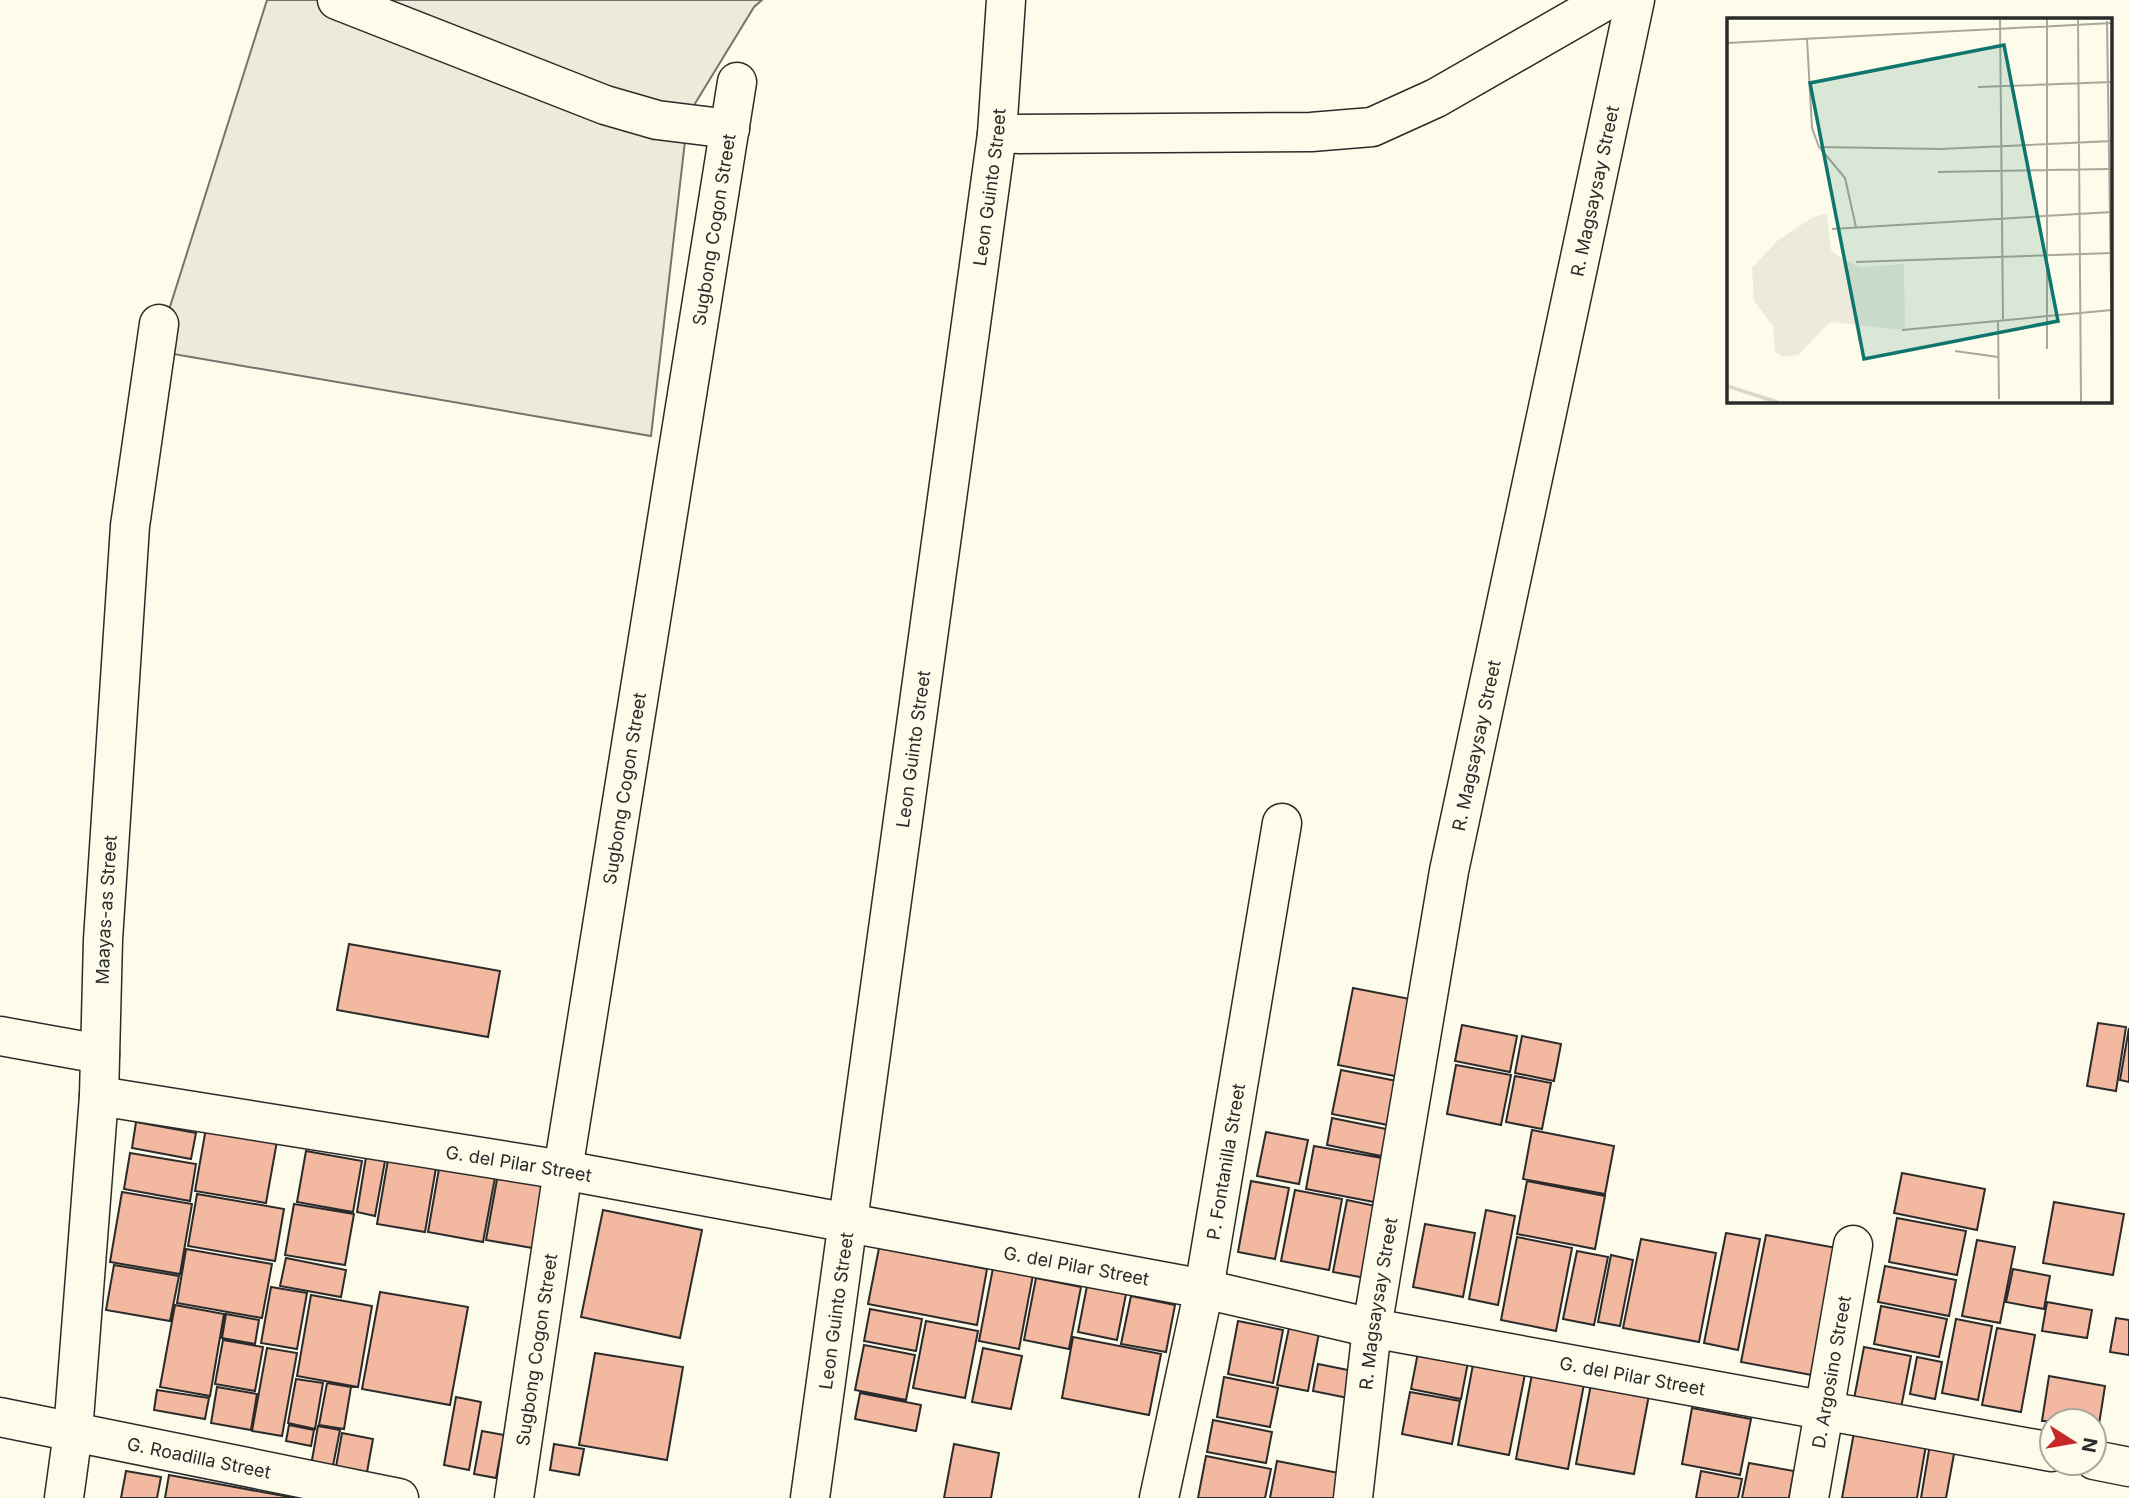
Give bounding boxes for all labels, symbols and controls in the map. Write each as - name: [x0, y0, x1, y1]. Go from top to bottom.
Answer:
- inset map: [1727, 18, 2112, 402]
- street label: R. Magsaysay Street: [1566, 103, 1623, 278]
- street label: Leon Guinto Street: [969, 108, 1009, 267]
- street label: Sugbong Cogon Street: [688, 132, 739, 327]
- street label: R. Magsaysay Street: [1447, 658, 1504, 833]
- street label: Leon Guinto Street: [892, 669, 934, 829]
- street label: Sugbong Cogon Street: [598, 691, 650, 886]
- street label: Maayas-as Street: [91, 834, 120, 985]
- street label: P. Fontanilla Street: [1202, 1082, 1249, 1241]
- street label: G. del Pilar Street: [444, 1141, 593, 1186]
- street label: R. Magsaysay Street: [1355, 1216, 1401, 1391]
- street label: Leon Guinto Street: [814, 1231, 857, 1391]
- street label: G. del Pilar Street: [1002, 1242, 1151, 1289]
- street label: Sugbong Cogon Street: [511, 1252, 561, 1447]
- street label: D. Argosino Street: [1807, 1294, 1855, 1450]
- street label: G. del Pilar Street: [1558, 1352, 1707, 1399]
- north arrow: [2038, 1407, 2108, 1477]
- street label: G. Roadilla Street: [125, 1433, 273, 1482]
- text: N: [2077, 1436, 2102, 1454]

